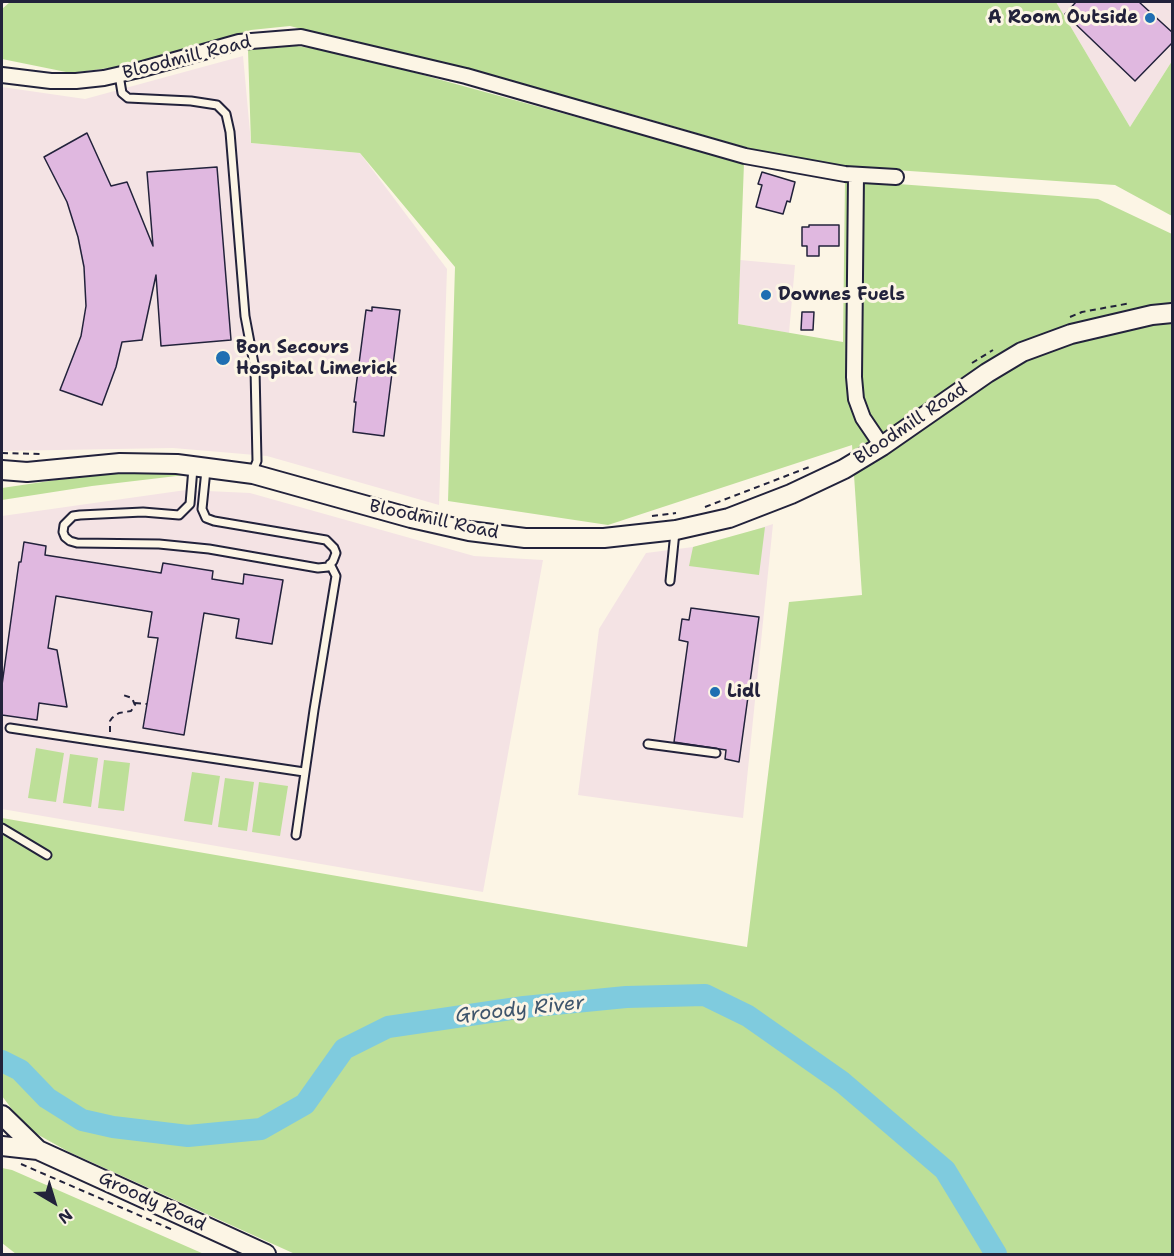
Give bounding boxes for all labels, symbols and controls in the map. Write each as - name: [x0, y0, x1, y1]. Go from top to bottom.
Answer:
- place label: A Room Outside: [988, 7, 1138, 29]
- marker: A Room Outside: [1143, 11, 1157, 25]
- street label: Bloodmill Road: [120, 32, 254, 84]
- place label: Downes Fuels: [778, 284, 905, 306]
- marker: Downes Fuels: [759, 288, 773, 302]
- place label: Bon Secours Hospital Limerick: [236, 337, 397, 380]
- marker: Bon Secours Hospital Limerick: [214, 349, 232, 367]
- street label: Bloodmill Road: [850, 378, 972, 470]
- street label: Bloodmill Road: [367, 496, 501, 544]
- place label: Lidl: [727, 681, 760, 703]
- marker: Lidl: [708, 685, 722, 699]
- water label: Groody River: [454, 991, 586, 1029]
- street label: Groody Road: [95, 1168, 209, 1236]
- north arrow: [24, 1172, 84, 1232]
- text: N: [54, 1204, 77, 1229]

